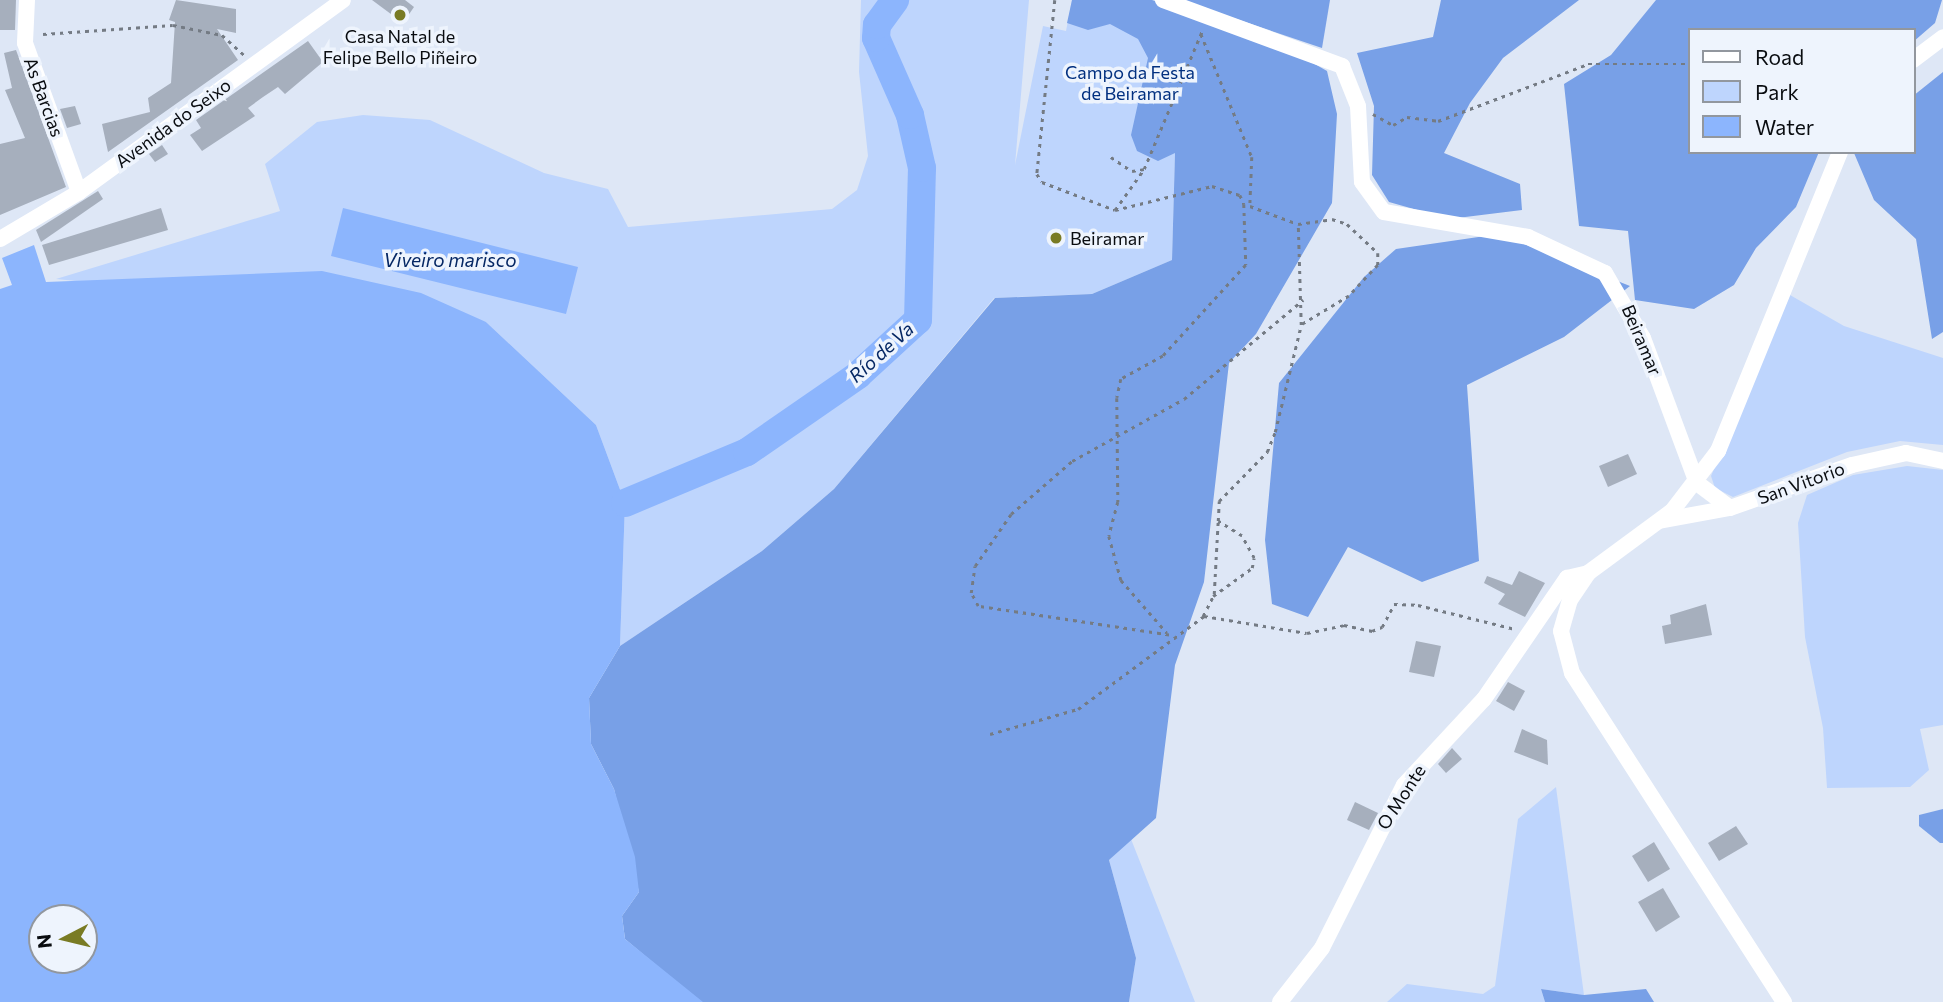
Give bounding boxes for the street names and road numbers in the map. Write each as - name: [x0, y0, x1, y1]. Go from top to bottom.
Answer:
- street label: As Barcias: [20, 54, 68, 140]
- street label: Avenida do Seixo: [111, 74, 235, 172]
- street label: Beiramar: [1618, 302, 1666, 378]
- street label: San Vitorio: [1754, 457, 1848, 509]
- street label: O Monte: [1372, 760, 1430, 834]

